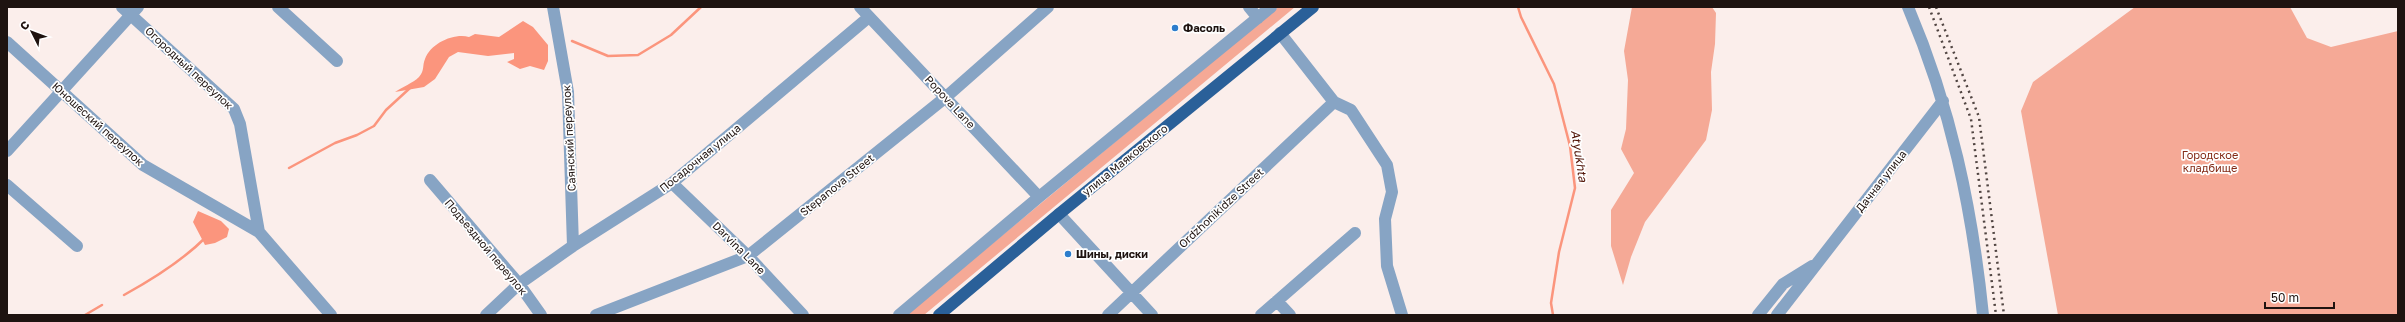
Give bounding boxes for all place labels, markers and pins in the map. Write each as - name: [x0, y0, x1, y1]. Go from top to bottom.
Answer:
- place label: Фасоль: [1183, 21, 1225, 34]
- marker: Фасоль: [1170, 23, 1180, 33]
- place label: Шины, диски: [1076, 247, 1148, 260]
- marker: Шины, диски: [1063, 249, 1073, 259]

